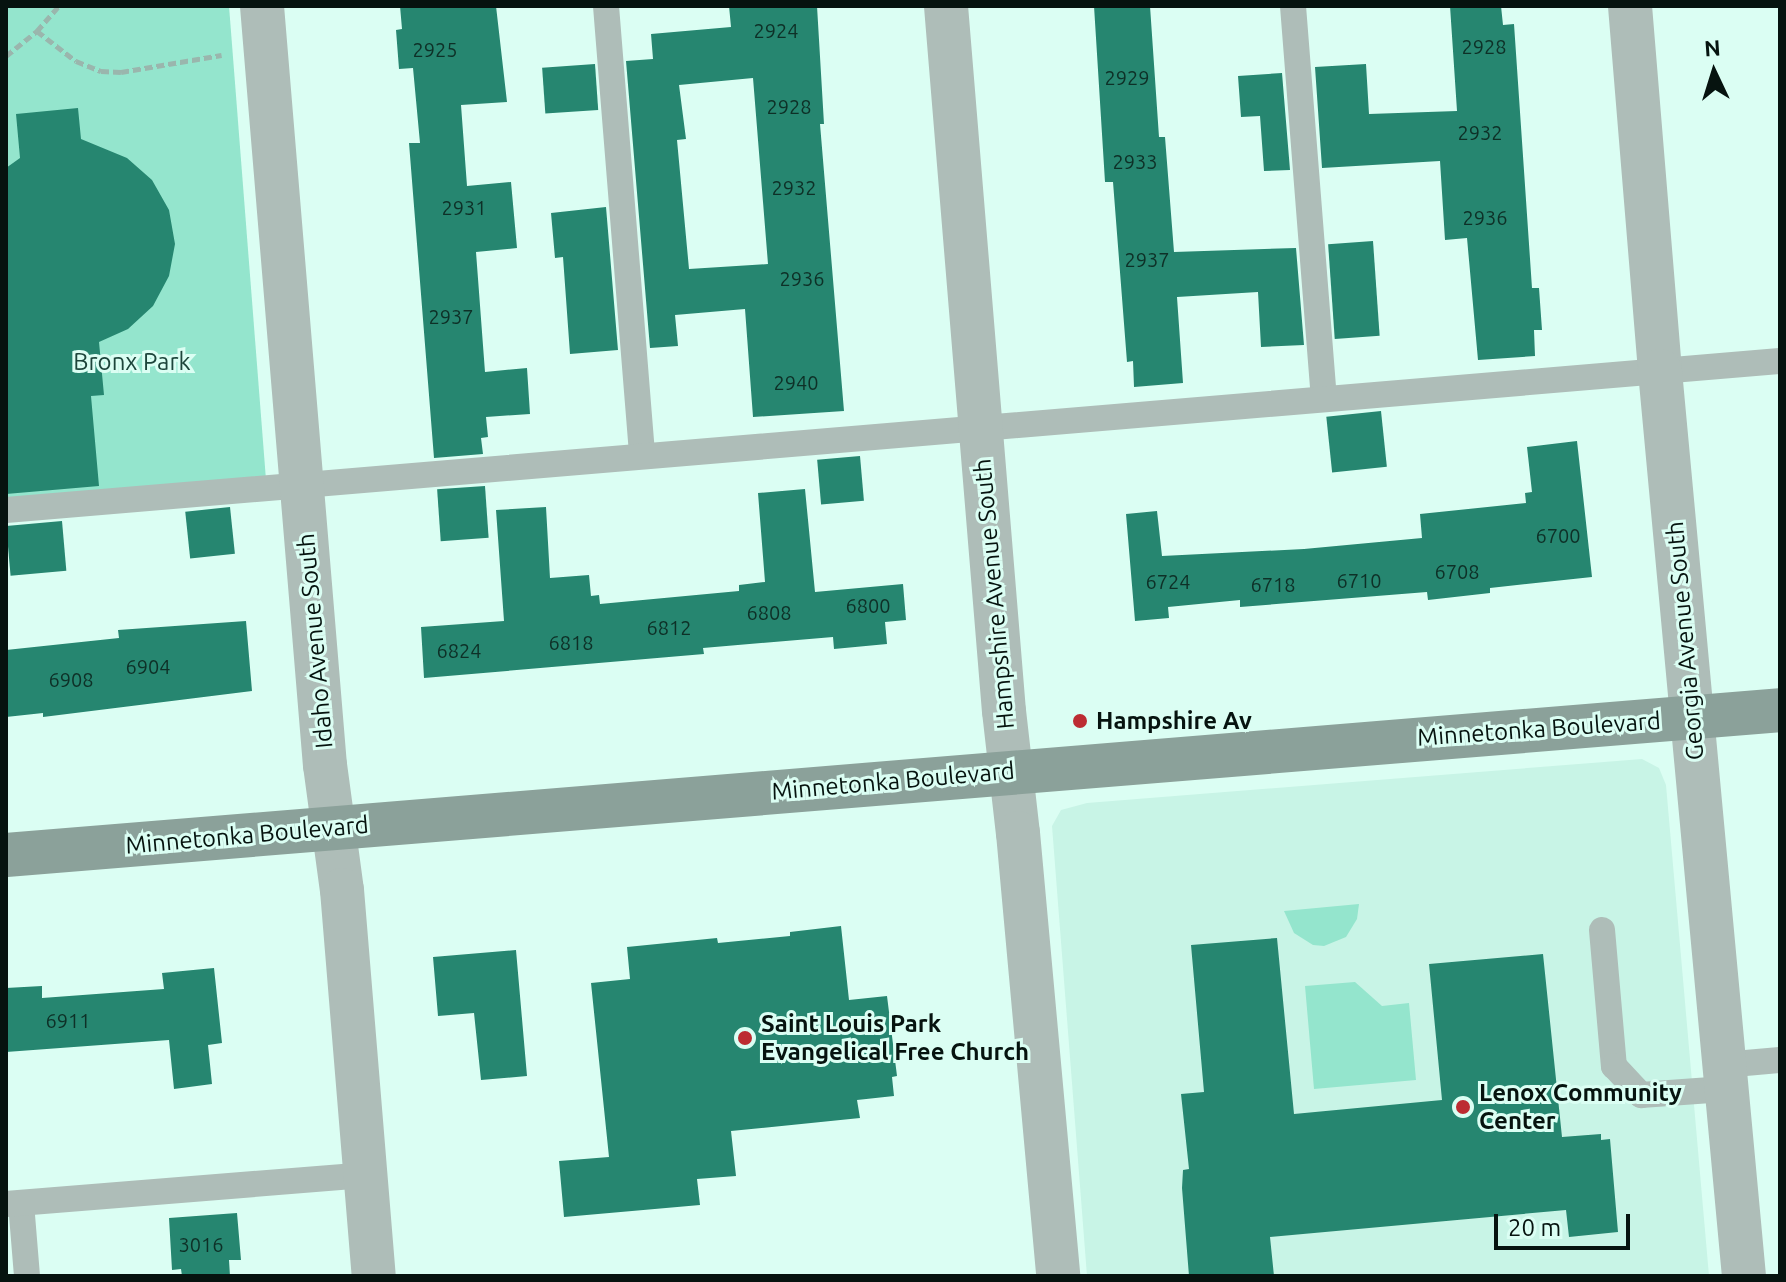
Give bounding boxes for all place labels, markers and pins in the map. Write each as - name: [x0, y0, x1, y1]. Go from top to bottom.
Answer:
- place label: Hampshire Av: [1096, 707, 1252, 735]
- marker: Hampshire Av: [1071, 712, 1089, 730]
- place label: Saint Louis Park Evangelical Free Church: [761, 1010, 1029, 1066]
- marker: Saint Louis Park Evangelical Free Church: [736, 1029, 754, 1047]
- place label: Lenox Community Center: [1479, 1079, 1682, 1135]
- marker: Lenox Community Center: [1454, 1098, 1472, 1116]

